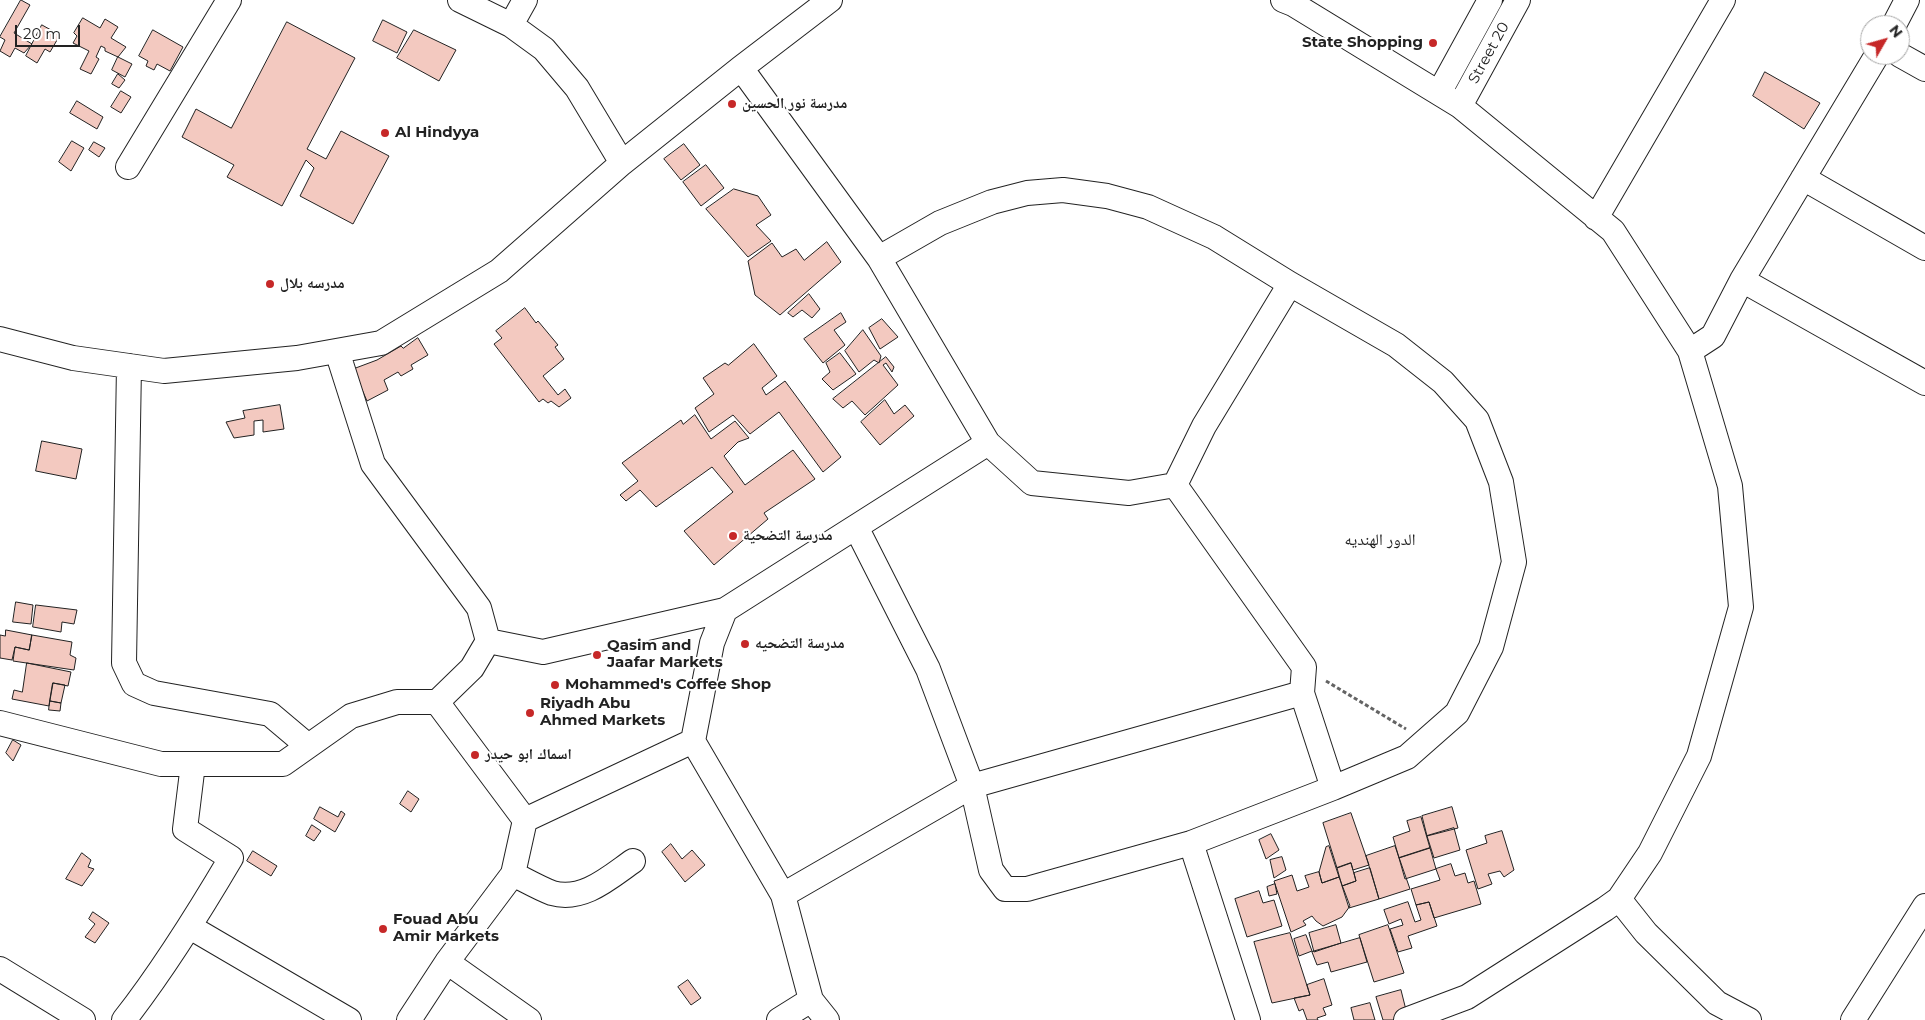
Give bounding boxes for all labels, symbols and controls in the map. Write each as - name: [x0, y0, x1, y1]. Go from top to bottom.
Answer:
- scale bar: [18, 15, 82, 47]
- north arrow: [1860, 15, 1910, 65]
- street label: Street 20: [1465, 19, 1513, 87]
- text: N: [1885, 21, 1907, 41]
- text: 20 m: [23, 24, 61, 43]
- place label: State Shopping: [1302, 34, 1423, 52]
- marker: State Shopping: [1427, 37, 1439, 49]
- place label: مدرسة نور الحسين: [742, 95, 847, 113]
- marker: مدرسة نور الحسين: [726, 98, 738, 110]
- place label: Al Hindyya: [395, 124, 479, 142]
- marker: Al Hindyya: [379, 127, 391, 139]
- place label: مدرسه بلال: [280, 275, 345, 293]
- marker: مدرسه بلال: [264, 278, 276, 290]
- place label: مدرسة التضحية: [743, 527, 833, 545]
- marker: مدرسة التضحية: [727, 530, 739, 542]
- district label: الدور الهنديه: [1345, 530, 1415, 550]
- place label: مدرسة التضحيه: [755, 635, 845, 653]
- place label: Qasim and Jaafar Markets: [607, 637, 723, 672]
- marker: مدرسة التضحيه: [739, 638, 751, 650]
- marker: Qasim and Jaafar Markets: [591, 649, 603, 661]
- place label: Mohammed's Coffee Shop: [565, 676, 771, 694]
- marker: Mohammed's Coffee Shop: [549, 679, 561, 691]
- place label: Riyadh Abu Ahmed Markets: [540, 695, 665, 730]
- marker: Riyadh Abu Ahmed Markets: [524, 707, 536, 719]
- place label: اسماك ابو حيدر: [485, 746, 572, 764]
- marker: اسماك ابو حيدر: [469, 749, 481, 761]
- place label: Fouad Abu Amir Markets: [393, 911, 499, 946]
- marker: Fouad Abu Amir Markets: [377, 923, 389, 935]

